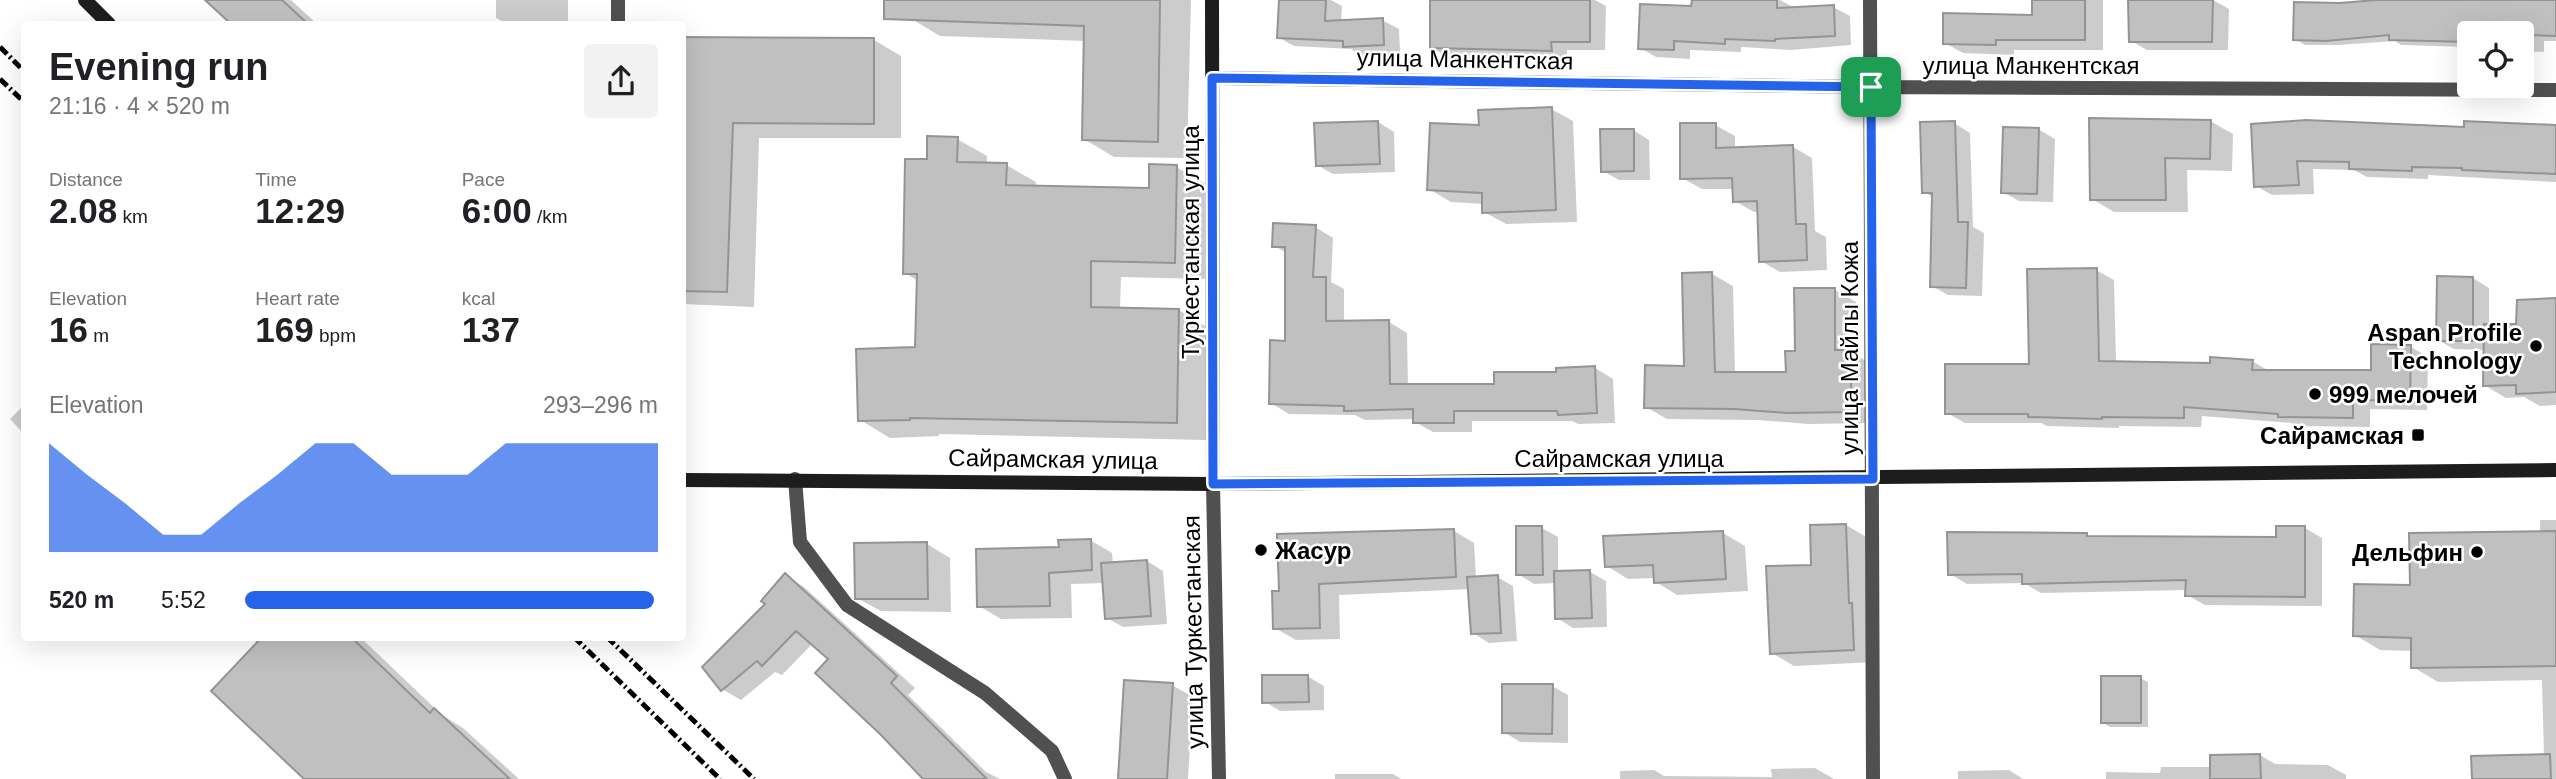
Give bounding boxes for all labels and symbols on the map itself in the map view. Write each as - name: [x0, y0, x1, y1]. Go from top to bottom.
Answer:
- street label: улица Манкентская: [1356, 44, 1574, 74]
- street label: улица Манкентская: [1923, 52, 2139, 79]
- pin: [1841, 57, 1901, 117]
- street label: Туркестанская улица: [1177, 124, 1204, 359]
- street label: улица Майлы Кожа: [1836, 240, 1863, 455]
- place label: Aspan Profile Technology: [2367, 319, 2523, 374]
- marker: Aspan Profile Technology: [2528, 338, 2544, 354]
- place label: 999 мелочей: [2329, 381, 2478, 408]
- marker: 999 мелочей: [2307, 386, 2323, 402]
- place label: Сайрамская: [2260, 422, 2404, 449]
- marker: Сайрамская: [2410, 427, 2426, 443]
- street label: Сайрамская улица: [948, 444, 1159, 474]
- street label: Сайрамская улица: [1514, 445, 1724, 472]
- street label: улица Туркестанская: [1177, 515, 1209, 749]
- place label: Жасур: [1274, 537, 1351, 564]
- place label: Дельфин: [2352, 539, 2463, 566]
- marker: Жасур: [1253, 542, 1269, 558]
- marker: Дельфин: [2469, 544, 2485, 560]

